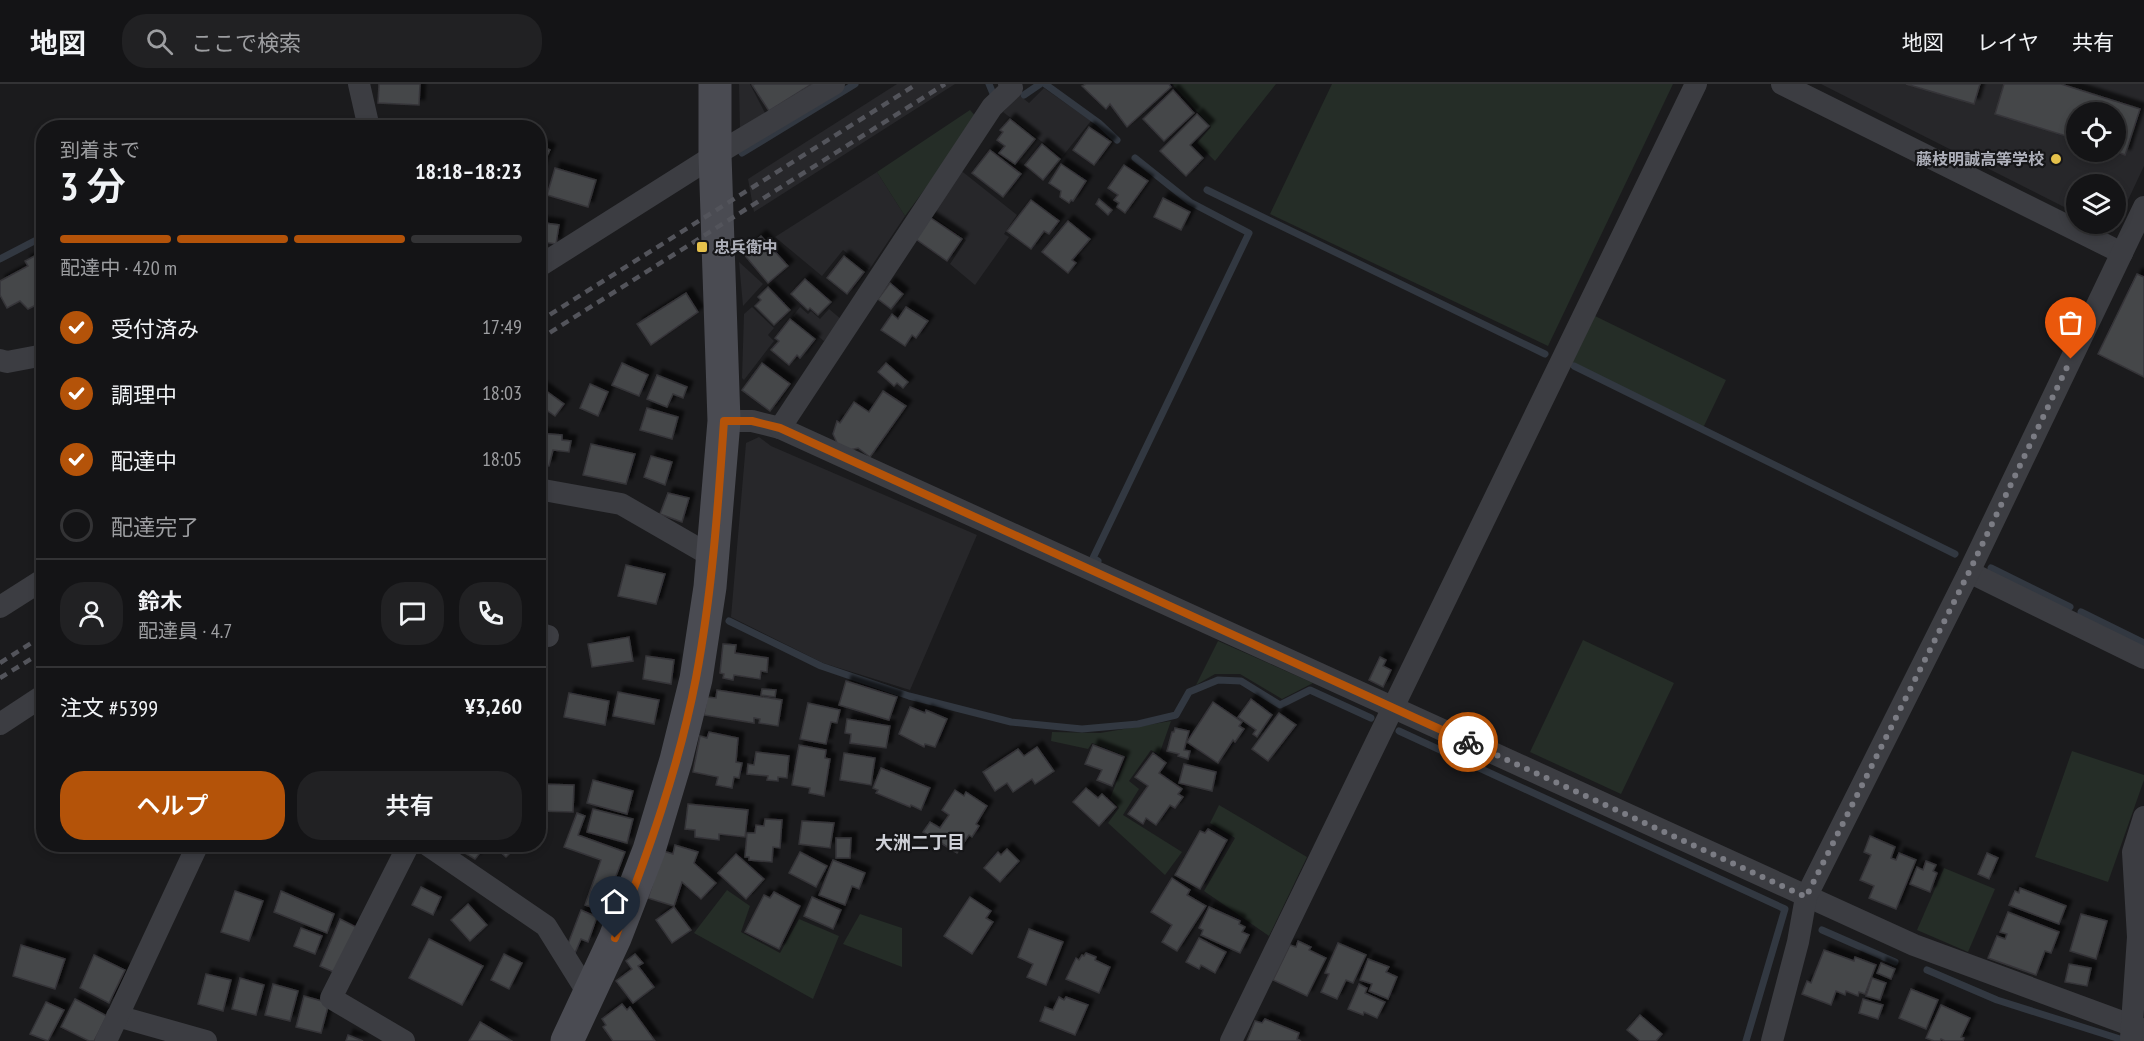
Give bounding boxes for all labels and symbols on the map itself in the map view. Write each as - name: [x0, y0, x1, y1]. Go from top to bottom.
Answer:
- place label: 藤枝明誠高等学校: [1916, 149, 2044, 169]
- marker: 藤枝明誠高等学校: [2049, 152, 2063, 166]
- place label: 忠兵衛中: [714, 237, 778, 257]
- marker: 忠兵衛中: [695, 240, 709, 254]
- pin: [2045, 297, 2096, 359]
- courier: [1438, 712, 1498, 772]
- district label: 大洲二丁目: [875, 831, 965, 854]
- pin: [589, 876, 640, 938]

